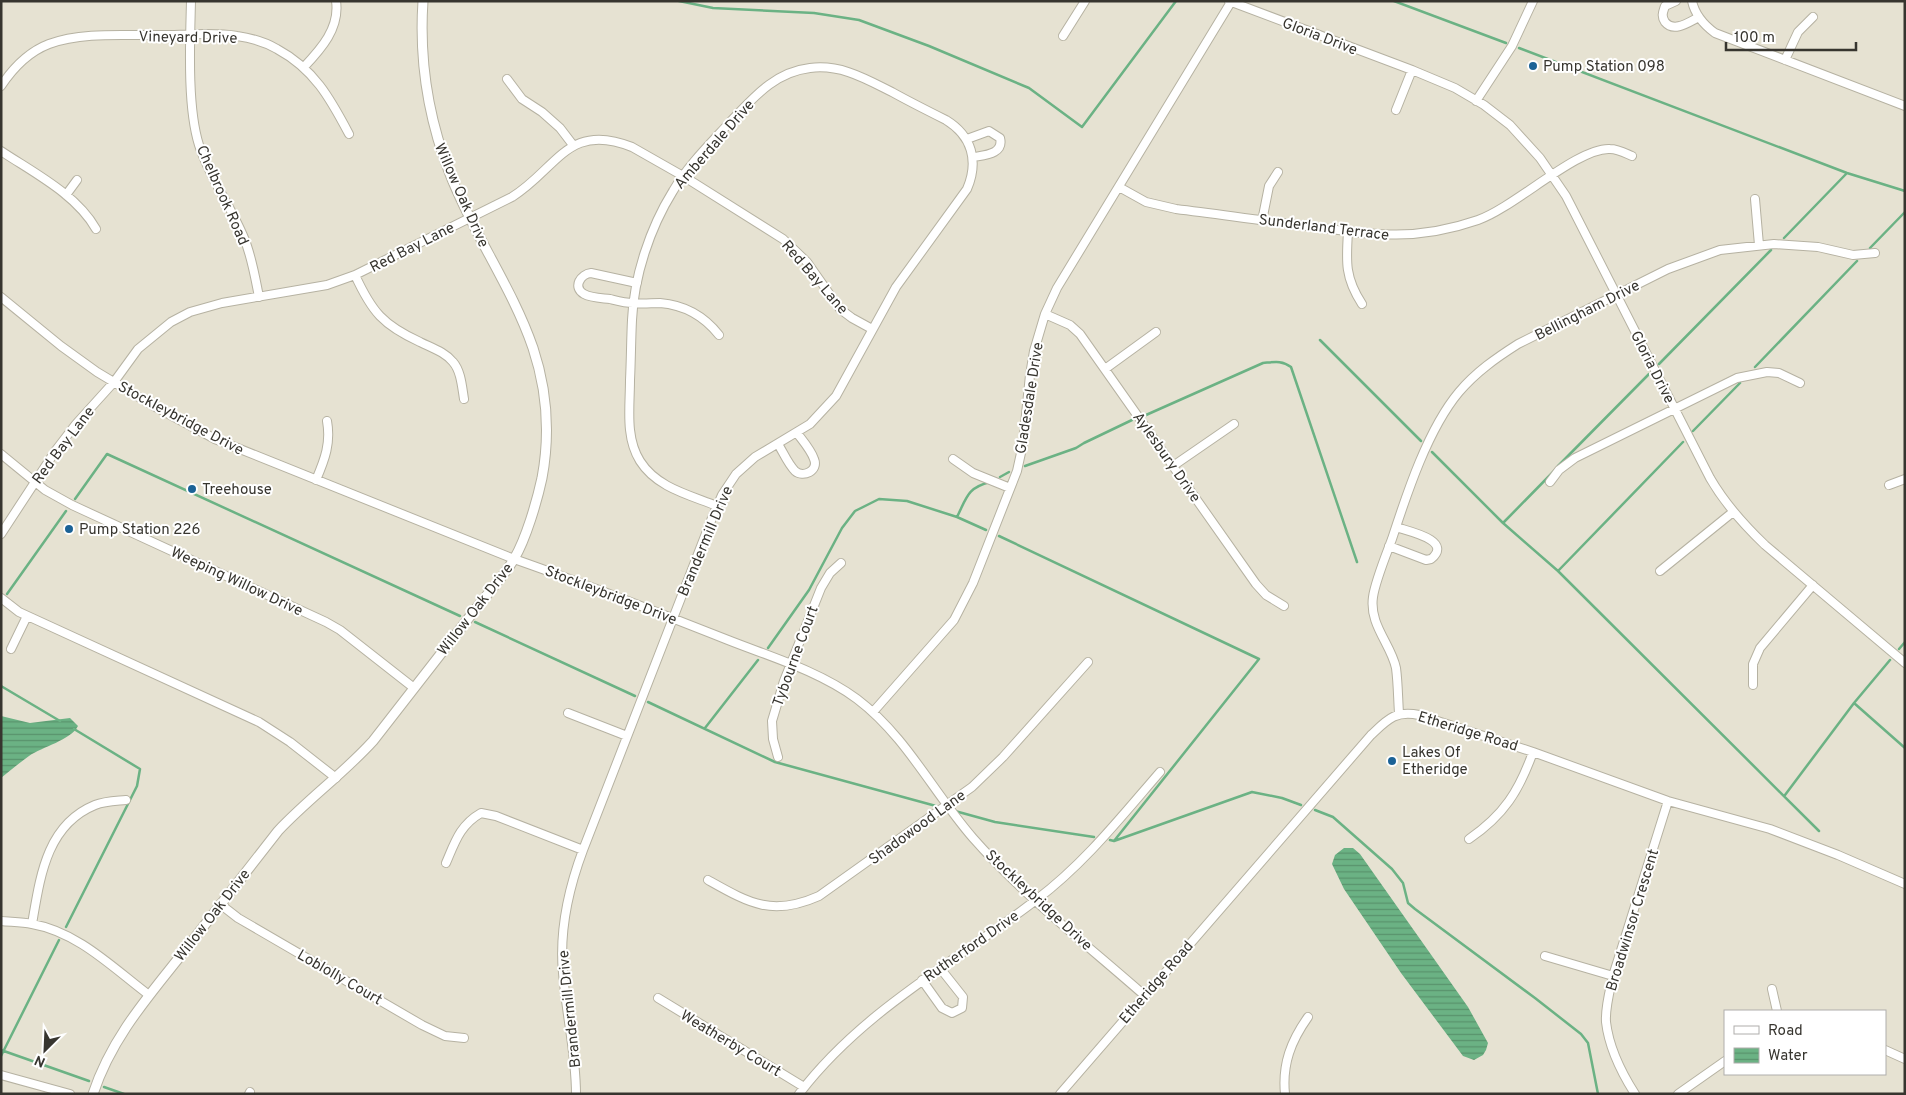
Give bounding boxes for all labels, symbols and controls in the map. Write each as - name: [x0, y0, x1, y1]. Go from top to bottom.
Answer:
- street label: Gloria Drive: [1279, 14, 1360, 60]
- scale bar: [1726, 20, 1856, 52]
- street label: Vineyard Drive: [138, 28, 237, 49]
- text: 100 m: [1734, 29, 1775, 48]
- place label: Pump Station 098: [1543, 58, 1665, 77]
- marker: Pump Station 098: [1527, 60, 1539, 72]
- street label: Amberdale Drive: [671, 96, 759, 194]
- street label: Willow Oak Drive: [429, 140, 492, 251]
- street label: Chelbrook Road: [191, 143, 252, 249]
- street label: Sunderland Terrace: [1257, 211, 1390, 246]
- street label: Red Bay Lane: [367, 219, 458, 278]
- street label: Red Bay Lane: [776, 237, 851, 319]
- street label: Bellingham Drive: [1532, 277, 1643, 346]
- street label: Gloria Drive: [1625, 328, 1678, 407]
- street label: Gladesdale Drive: [1012, 341, 1049, 456]
- street label: Stockleybridge Drive: [114, 378, 247, 461]
- street label: Red Bay Lane: [29, 403, 100, 489]
- street label: Aylesbury Drive: [1128, 409, 1204, 507]
- place label: Treehouse: [202, 481, 272, 500]
- marker: Treehouse: [186, 483, 198, 495]
- street label: Brandermill Drive: [675, 484, 738, 600]
- place label: Pump Station 226: [79, 521, 200, 540]
- marker: Pump Station 226: [63, 523, 75, 535]
- street label: Weeping Willow Drive: [167, 543, 306, 621]
- street label: Willow Oak Drive: [434, 560, 518, 660]
- street label: Stockleybridge Drive: [542, 562, 679, 630]
- street label: Tybourne Court: [769, 603, 823, 710]
- street label: Etheridge Road: [1415, 708, 1520, 757]
- place label: Lakes Of Etheridge: [1402, 744, 1468, 780]
- marker: Lakes Of Etheridge: [1386, 755, 1398, 767]
- street label: Shadowood Lane: [866, 787, 970, 870]
- street label: Stockleybridge Drive: [980, 846, 1096, 956]
- street label: Broadwinsor Crescent: [1603, 847, 1664, 994]
- street label: Willow Oak Drive: [171, 866, 255, 966]
- street label: Rutherford Drive: [920, 907, 1023, 987]
- street label: Etheridge Road: [1116, 938, 1198, 1028]
- street label: Loblolly Court: [293, 946, 385, 1010]
- street label: Brandermill Drive: [555, 949, 586, 1069]
- street label: Weatherby Court: [676, 1007, 784, 1082]
- legend: [1724, 1010, 1886, 1075]
- text: Road: [1768, 1022, 1803, 1041]
- north arrow: [20, 1025, 70, 1075]
- text: Water: [1768, 1047, 1808, 1066]
- text: N: [32, 1051, 48, 1070]

